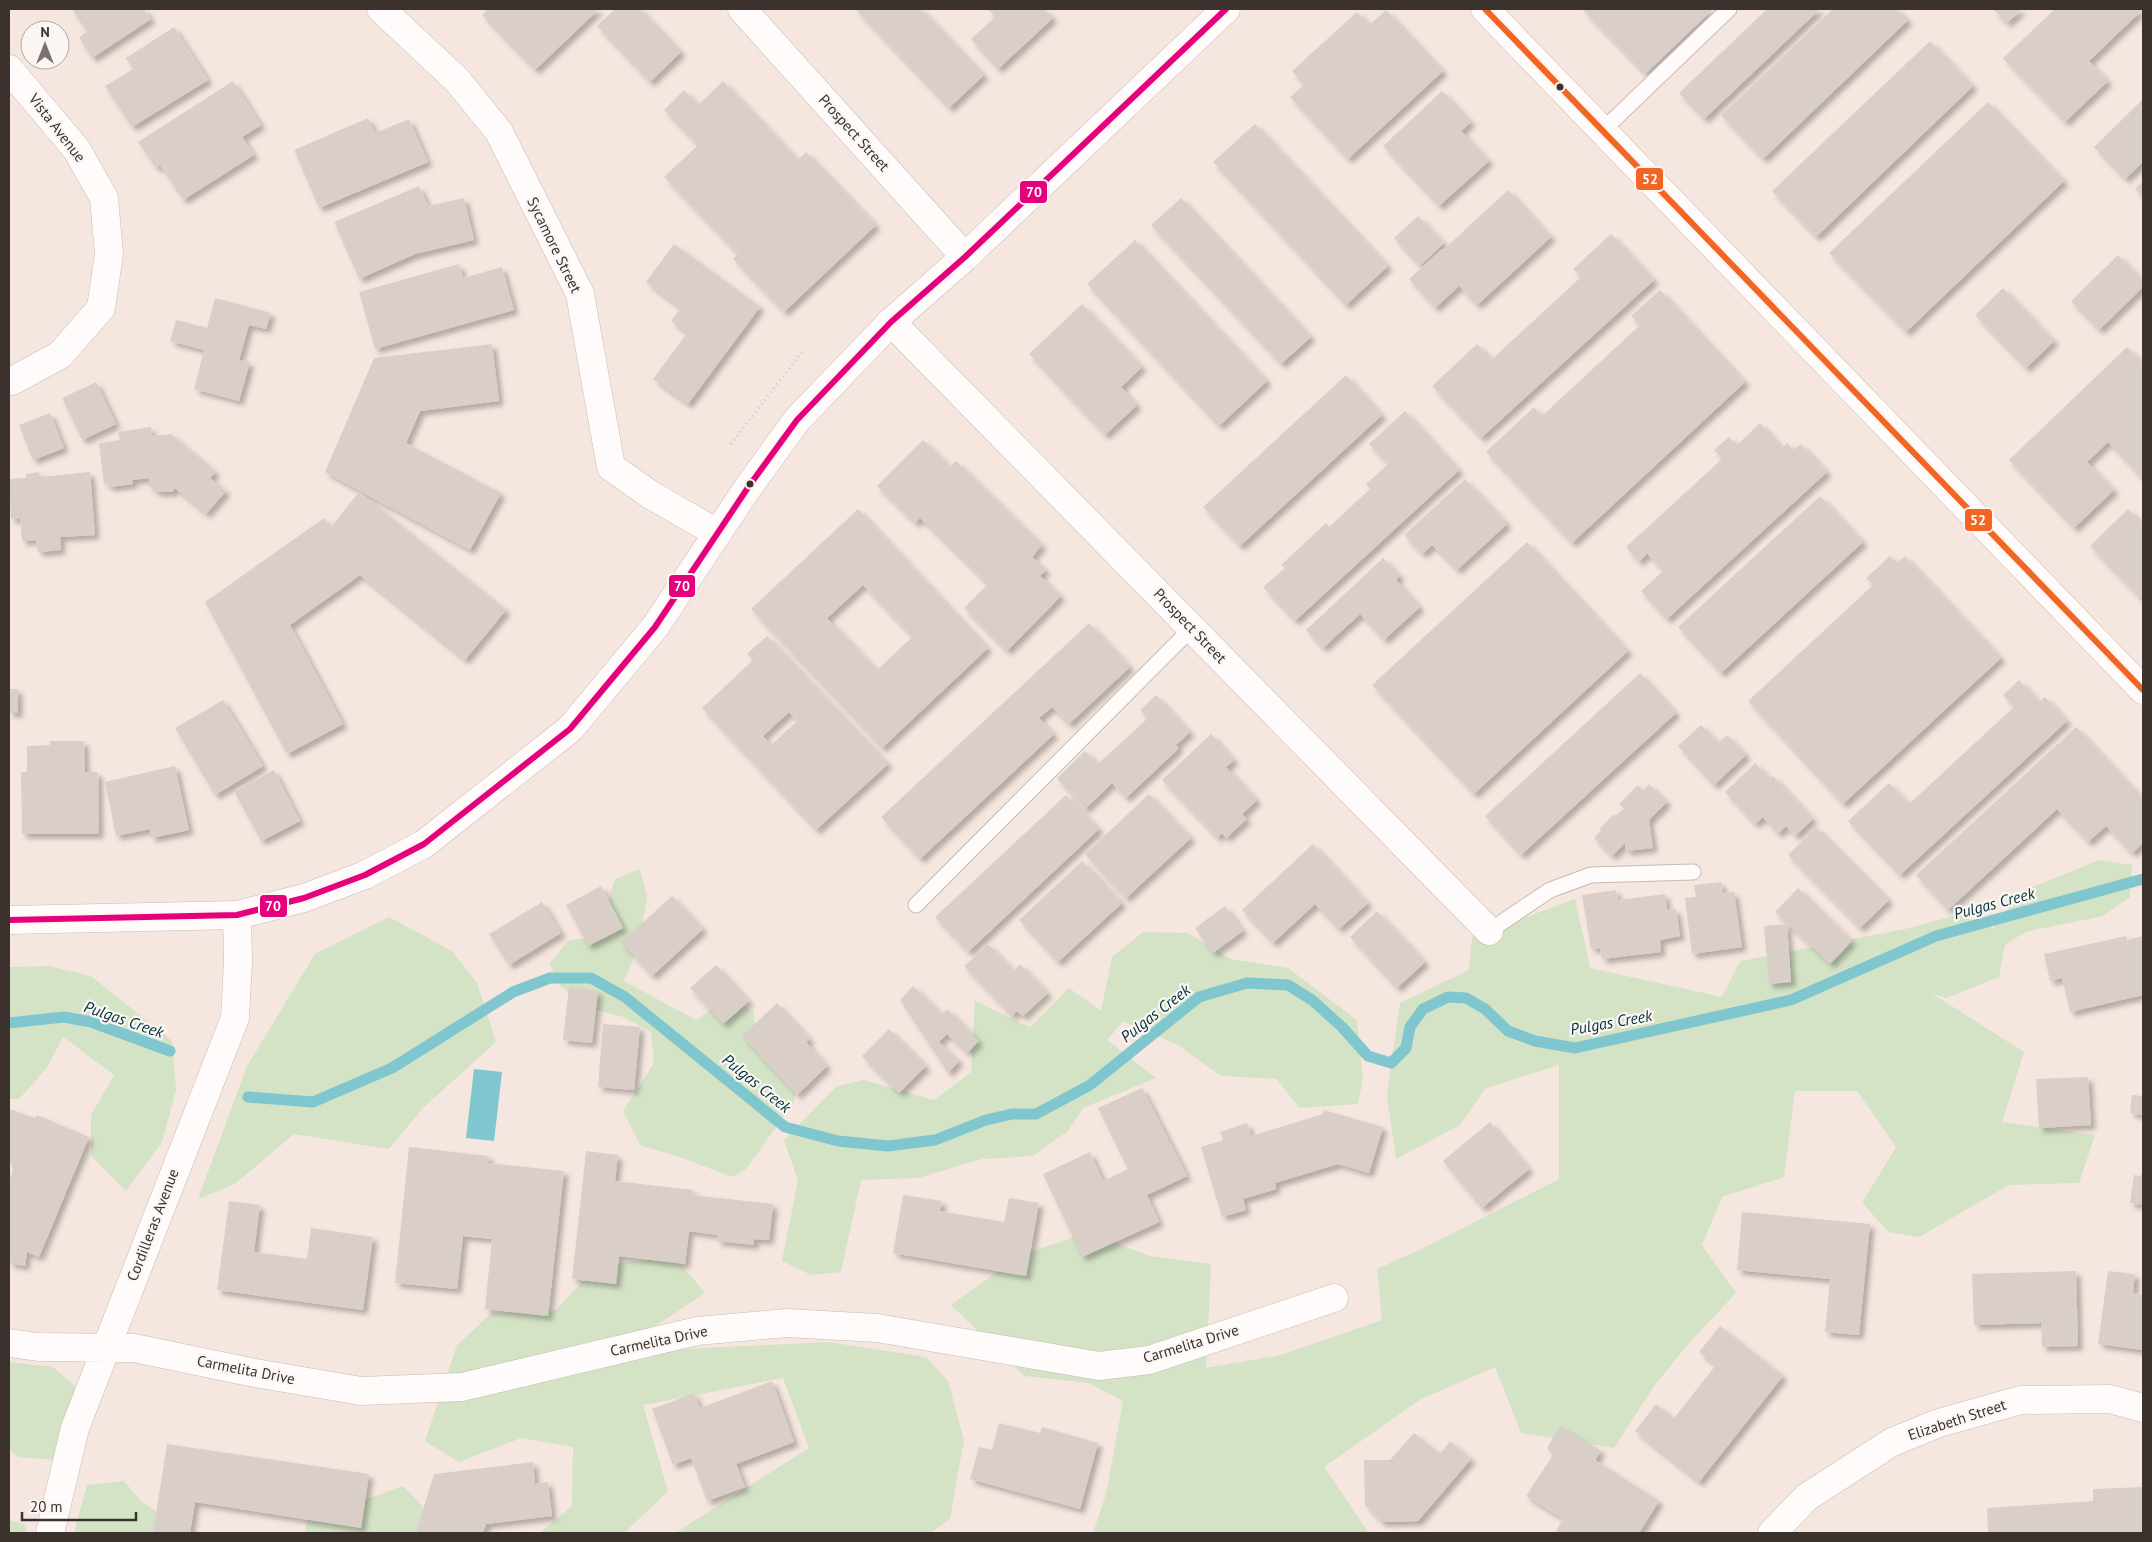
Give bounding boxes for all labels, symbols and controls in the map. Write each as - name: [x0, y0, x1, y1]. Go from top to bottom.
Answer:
- north arrow: [20, 20, 70, 70]
- text: N: [40, 23, 50, 41]
- unlabelled marker: [1555, 82, 1565, 92]
- street label: Vista Avenue: [24, 89, 90, 166]
- street label: Prospect Street: [815, 90, 894, 175]
- line badge: 52: [1635, 167, 1664, 191]
- text: 52: [1642, 170, 1658, 188]
- line badge: 70: [1019, 180, 1048, 204]
- text: 70: [1026, 183, 1042, 201]
- street label: Sycamore Street: [523, 194, 586, 296]
- unlabelled marker: [745, 479, 755, 489]
- line badge: 52: [1964, 508, 1993, 532]
- text: 52: [1970, 511, 1986, 529]
- line badge: 70: [668, 574, 696, 598]
- text: 70: [674, 577, 690, 595]
- street label: Prospect Street: [1150, 584, 1231, 667]
- water label: Pulgas Creek: [1951, 882, 2037, 923]
- line badge: 70: [259, 894, 288, 918]
- text: 70: [265, 897, 281, 915]
- water label: Pulgas Creek: [1116, 979, 1194, 1046]
- water label: Pulgas Creek: [82, 996, 167, 1042]
- water label: Pulgas Creek: [1568, 1005, 1654, 1039]
- water label: Pulgas Creek: [718, 1049, 796, 1117]
- street label: Cordilleras Avenue: [122, 1166, 183, 1284]
- street label: Carmelita Drive: [1141, 1320, 1241, 1367]
- street label: Carmelita Drive: [608, 1321, 709, 1360]
- street label: Carmelita Drive: [196, 1351, 297, 1388]
- street label: Elizabeth Street: [1905, 1395, 2008, 1444]
- scale bar: [22, 1490, 136, 1522]
- text: 20 m: [30, 1497, 63, 1516]

